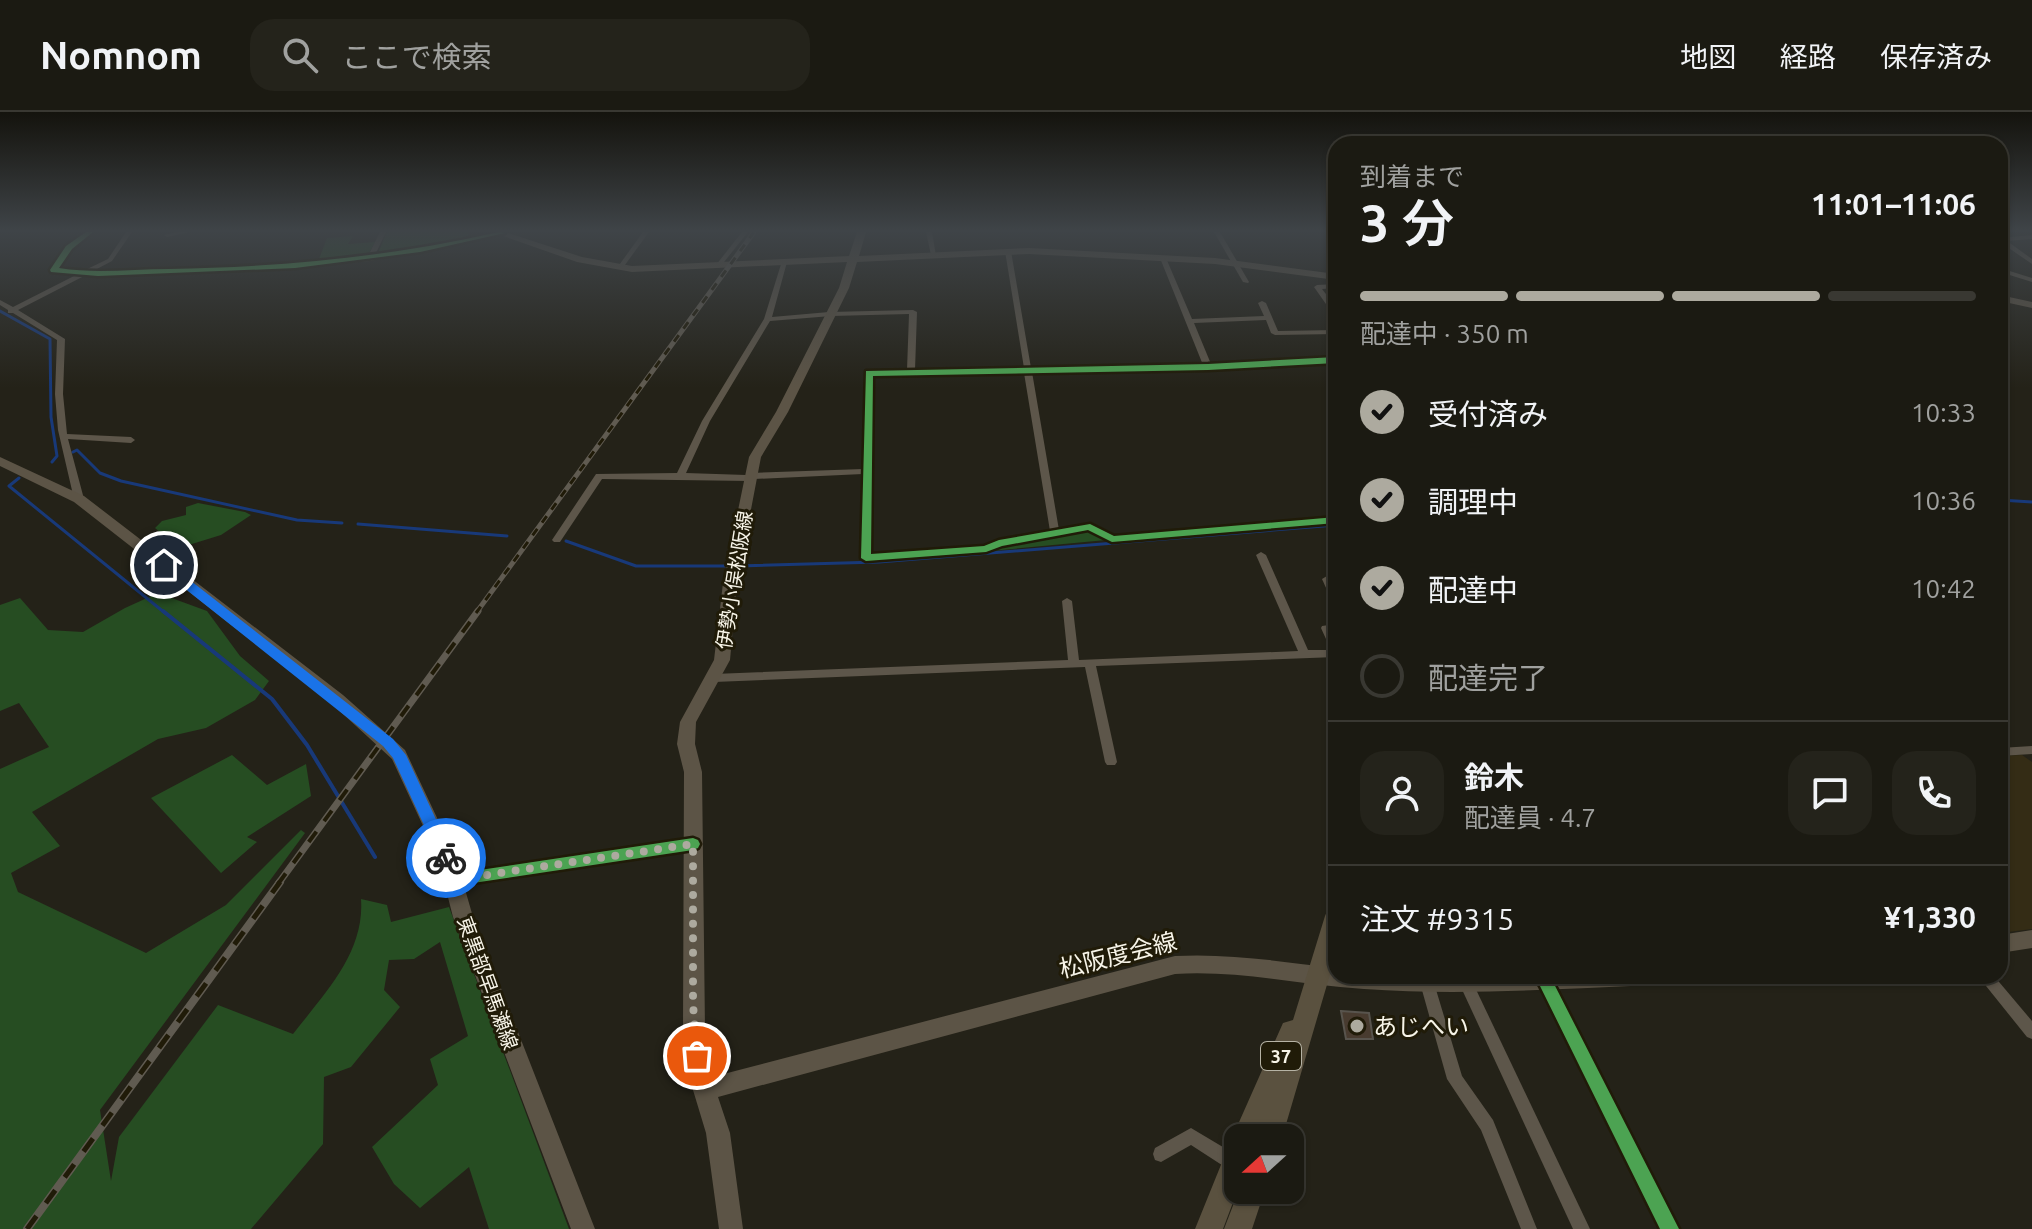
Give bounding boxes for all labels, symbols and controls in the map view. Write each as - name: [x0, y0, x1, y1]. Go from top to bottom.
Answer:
- search box: [250, 19, 810, 91]
- icon: search: [278, 33, 322, 77]
- text: Nomnom: [40, 34, 202, 76]
- text: ここで検索: [342, 40, 492, 74]
- text: 地図: [1680, 41, 1736, 72]
- text: 経路: [1780, 41, 1836, 72]
- text: 保存済み: [1880, 41, 1992, 72]
- text: 到着まで: [1360, 162, 1464, 191]
- text: 11:01–11:06: [1811, 187, 1976, 221]
- text: 3 分: [1360, 194, 1454, 252]
- text: 配達中 · 350 m: [1360, 319, 1529, 348]
- icon: check: [1360, 390, 1404, 434]
- text: 受付済み: [1428, 397, 1548, 431]
- text: 10:33: [1911, 398, 1976, 427]
- icon: check: [1360, 478, 1404, 522]
- text: 調理中: [1428, 485, 1518, 519]
- text: 10:36: [1911, 486, 1976, 515]
- street label: 伊勢小俣松阪線: [712, 509, 756, 651]
- pin: [130, 531, 198, 599]
- icon: home: [142, 543, 186, 587]
- icon: check: [1360, 566, 1404, 610]
- text: 配達中: [1428, 573, 1518, 607]
- text: 10:42: [1911, 574, 1976, 603]
- text: 配達完了: [1428, 661, 1548, 695]
- button: person: [1360, 751, 1444, 835]
- button: chat: [1788, 751, 1872, 835]
- button: phone: [1892, 751, 1976, 835]
- text: 鈴木: [1464, 760, 1524, 794]
- text: 配達員 · 4.7: [1464, 803, 1596, 832]
- courier: [406, 818, 486, 898]
- icon: bike: [424, 836, 468, 880]
- text: ¥1,330: [1884, 900, 1976, 934]
- text: 注文 #9315: [1360, 902, 1514, 936]
- street label: 東黒部早馬瀬線: [453, 913, 523, 1053]
- street label: 松阪度会線: [1057, 927, 1179, 983]
- place label: あじへい: [1373, 1013, 1469, 1040]
- marker: あじへい: [1348, 1017, 1366, 1035]
- pin: [663, 1022, 731, 1090]
- icon: bag: [675, 1034, 719, 1078]
- road number: 37: [1261, 1042, 1301, 1070]
- north arrow: [1224, 1124, 1304, 1204]
- map controls: [1224, 1124, 1304, 1204]

